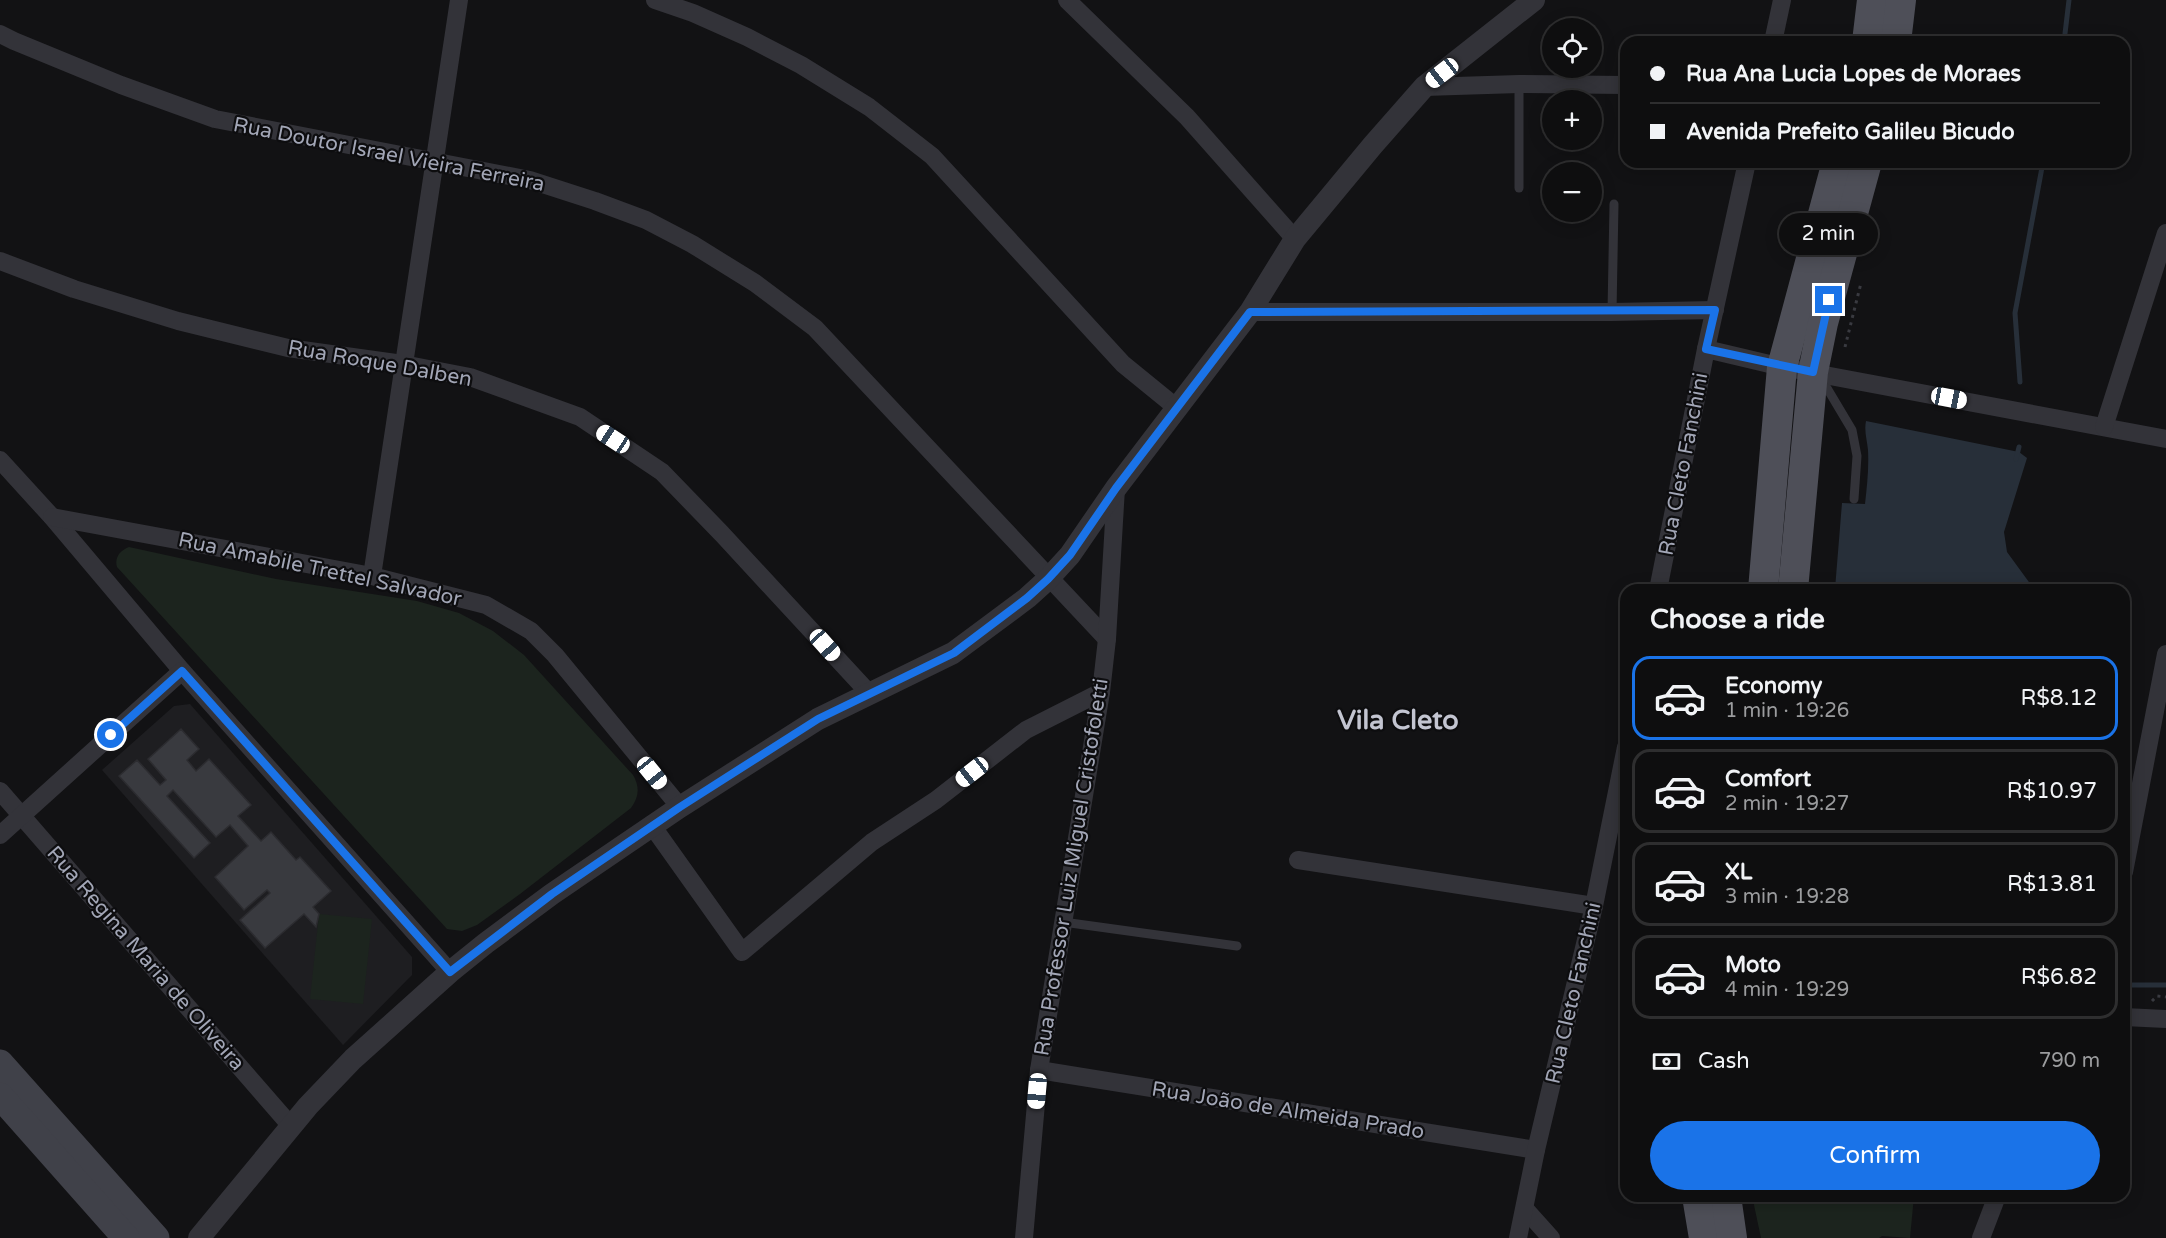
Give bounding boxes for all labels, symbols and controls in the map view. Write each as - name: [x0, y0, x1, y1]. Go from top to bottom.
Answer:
- map controls: [1542, 18, 1602, 222]
- button: locate: [1542, 18, 1602, 78]
- car: [1422, 55, 1462, 91]
- text: Rua Ana Lucia Lopes de Moraes: [1686, 61, 2021, 87]
- button: +: [1542, 90, 1602, 150]
- street label: Rua Doutor Israel Vieira Ferreira: [231, 112, 547, 197]
- text: Avenida Prefeito Galileu Bicudo: [1686, 119, 2015, 145]
- button: −: [1542, 162, 1602, 222]
- callout: 2 min: [1780, 213, 1878, 255]
- text: 2 min: [1802, 222, 1855, 246]
- route end: [1815, 286, 1842, 313]
- street label: Rua Roque Dalben: [286, 335, 474, 392]
- street label: Rua Cleto Fanchini: [1653, 371, 1713, 558]
- car: [1930, 386, 1968, 410]
- car: [593, 422, 633, 456]
- street label: Rua Amabile Trettel Salvador: [176, 527, 464, 612]
- text: Choose a ride: [1650, 603, 1825, 636]
- car: [806, 626, 844, 664]
- icon: car: [1653, 671, 1707, 725]
- text: Economy: [1725, 673, 1822, 699]
- street label: Rua Professor Luiz Miguel Cristofoletti: [1029, 677, 1114, 1058]
- text: R$8.12: [2021, 685, 2097, 711]
- text: 1 min · 19:26: [1725, 699, 1849, 723]
- district label: Vila Cleto: [1337, 704, 1459, 737]
- route start: [97, 721, 124, 748]
- car: [634, 753, 670, 793]
- car: [952, 754, 992, 790]
- icon: car: [1653, 764, 1707, 818]
- text: Comfort: [1725, 766, 1811, 792]
- text: R$10.97: [2007, 778, 2097, 804]
- text: 2 min · 19:27: [1725, 792, 1849, 816]
- street label: Rua Regina Maria de Oliveira: [41, 841, 250, 1076]
- icon: car: [1653, 857, 1707, 911]
- text: XL: [1725, 859, 1752, 885]
- text: R$13.81: [2007, 871, 2097, 897]
- text: 3 min · 19:28: [1725, 885, 1849, 909]
- street label: Rua Cleto Fanchini: [1540, 900, 1607, 1086]
- icon: car: [1653, 950, 1707, 1004]
- text: Moto: [1725, 952, 1781, 978]
- text: R$6.82: [2021, 964, 2097, 990]
- text: 4 min · 19:29: [1725, 978, 1849, 1002]
- icon: cash: [1650, 1045, 1683, 1078]
- text: Cash: [1698, 1048, 1750, 1074]
- text: 790 m: [2039, 1049, 2100, 1073]
- car: [1026, 1072, 1048, 1110]
- street label: Rua João de Almeida Prado: [1150, 1077, 1426, 1144]
- button: Confirm: [1650, 1121, 2100, 1190]

